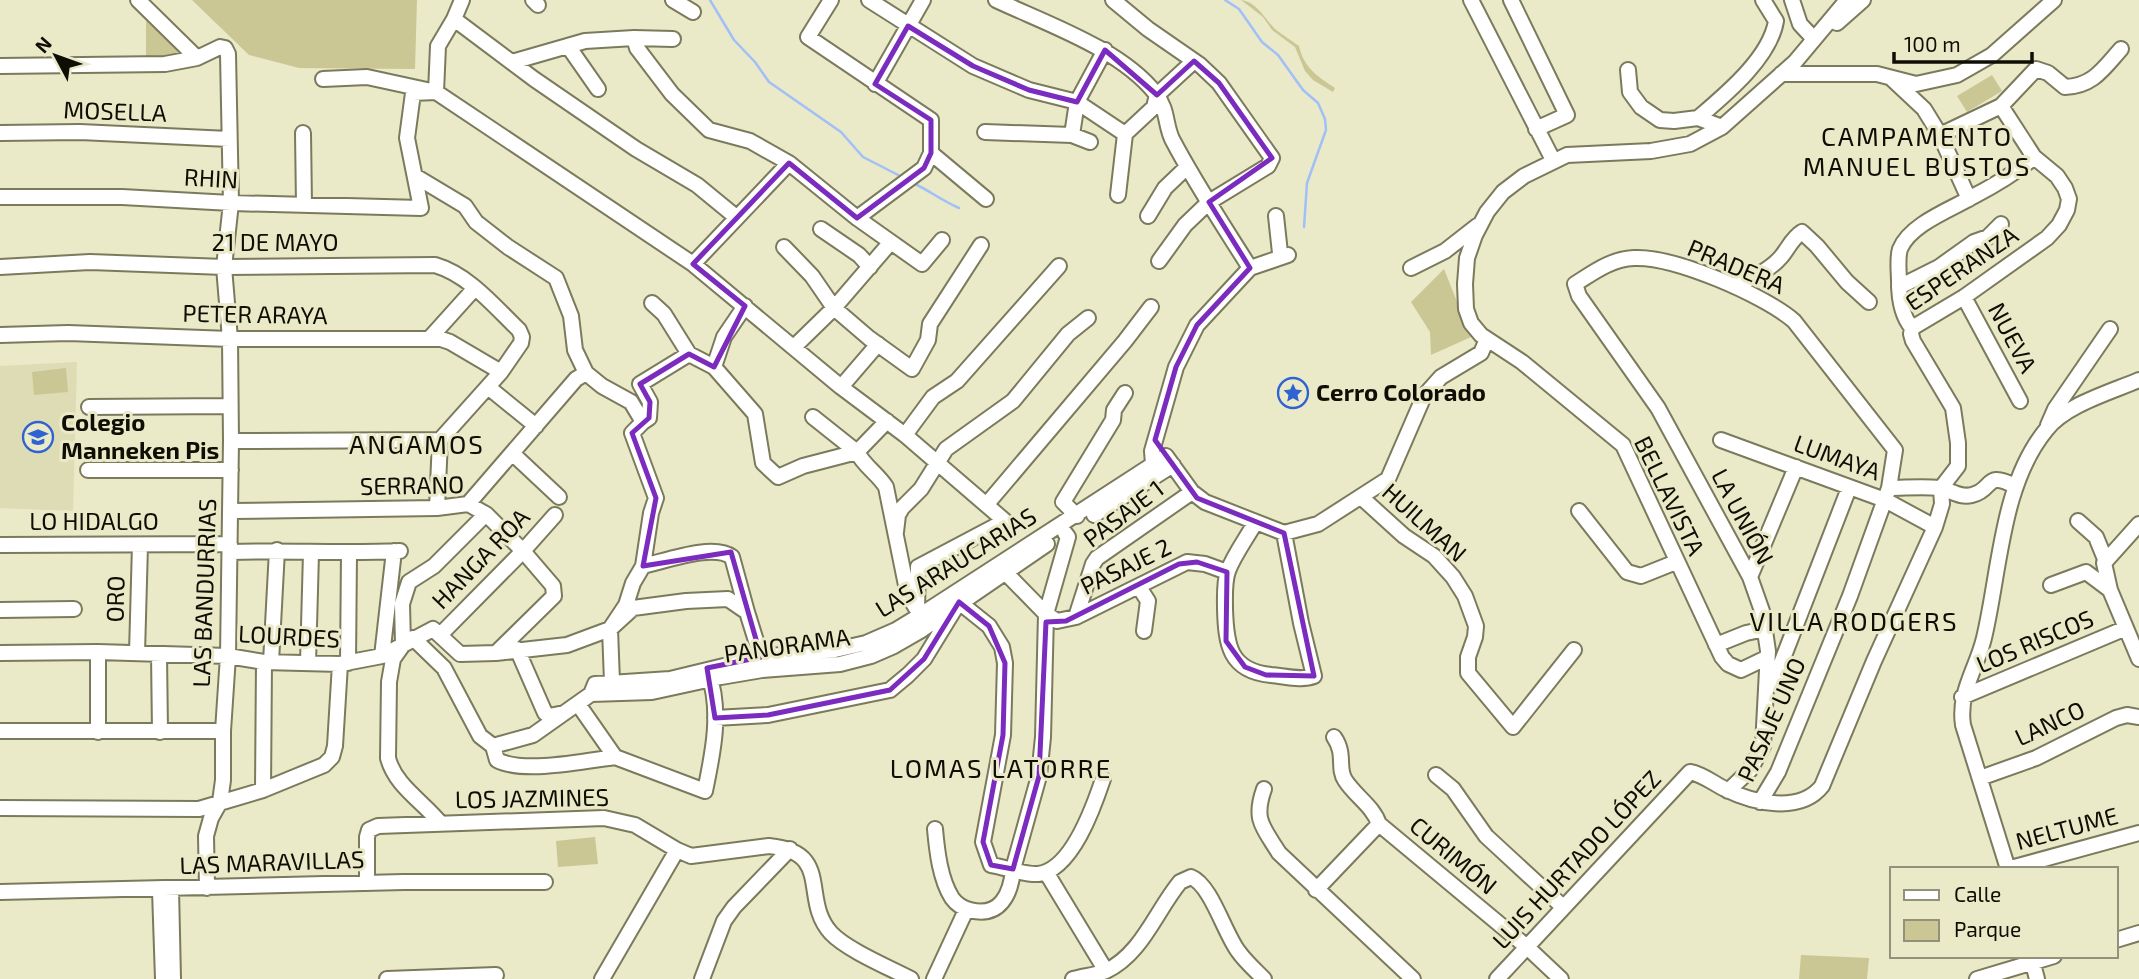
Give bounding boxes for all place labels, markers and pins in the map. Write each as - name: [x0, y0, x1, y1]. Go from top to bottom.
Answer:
- place icon: Cerro Colorado: [1276, 376, 1310, 410]
- place label: Cerro Colorado: [1316, 377, 1486, 406]
- place label: Colegio Manneken Pis: [61, 407, 219, 464]
- school or university icon: Colegio Manneken Pis: [21, 420, 55, 454]

